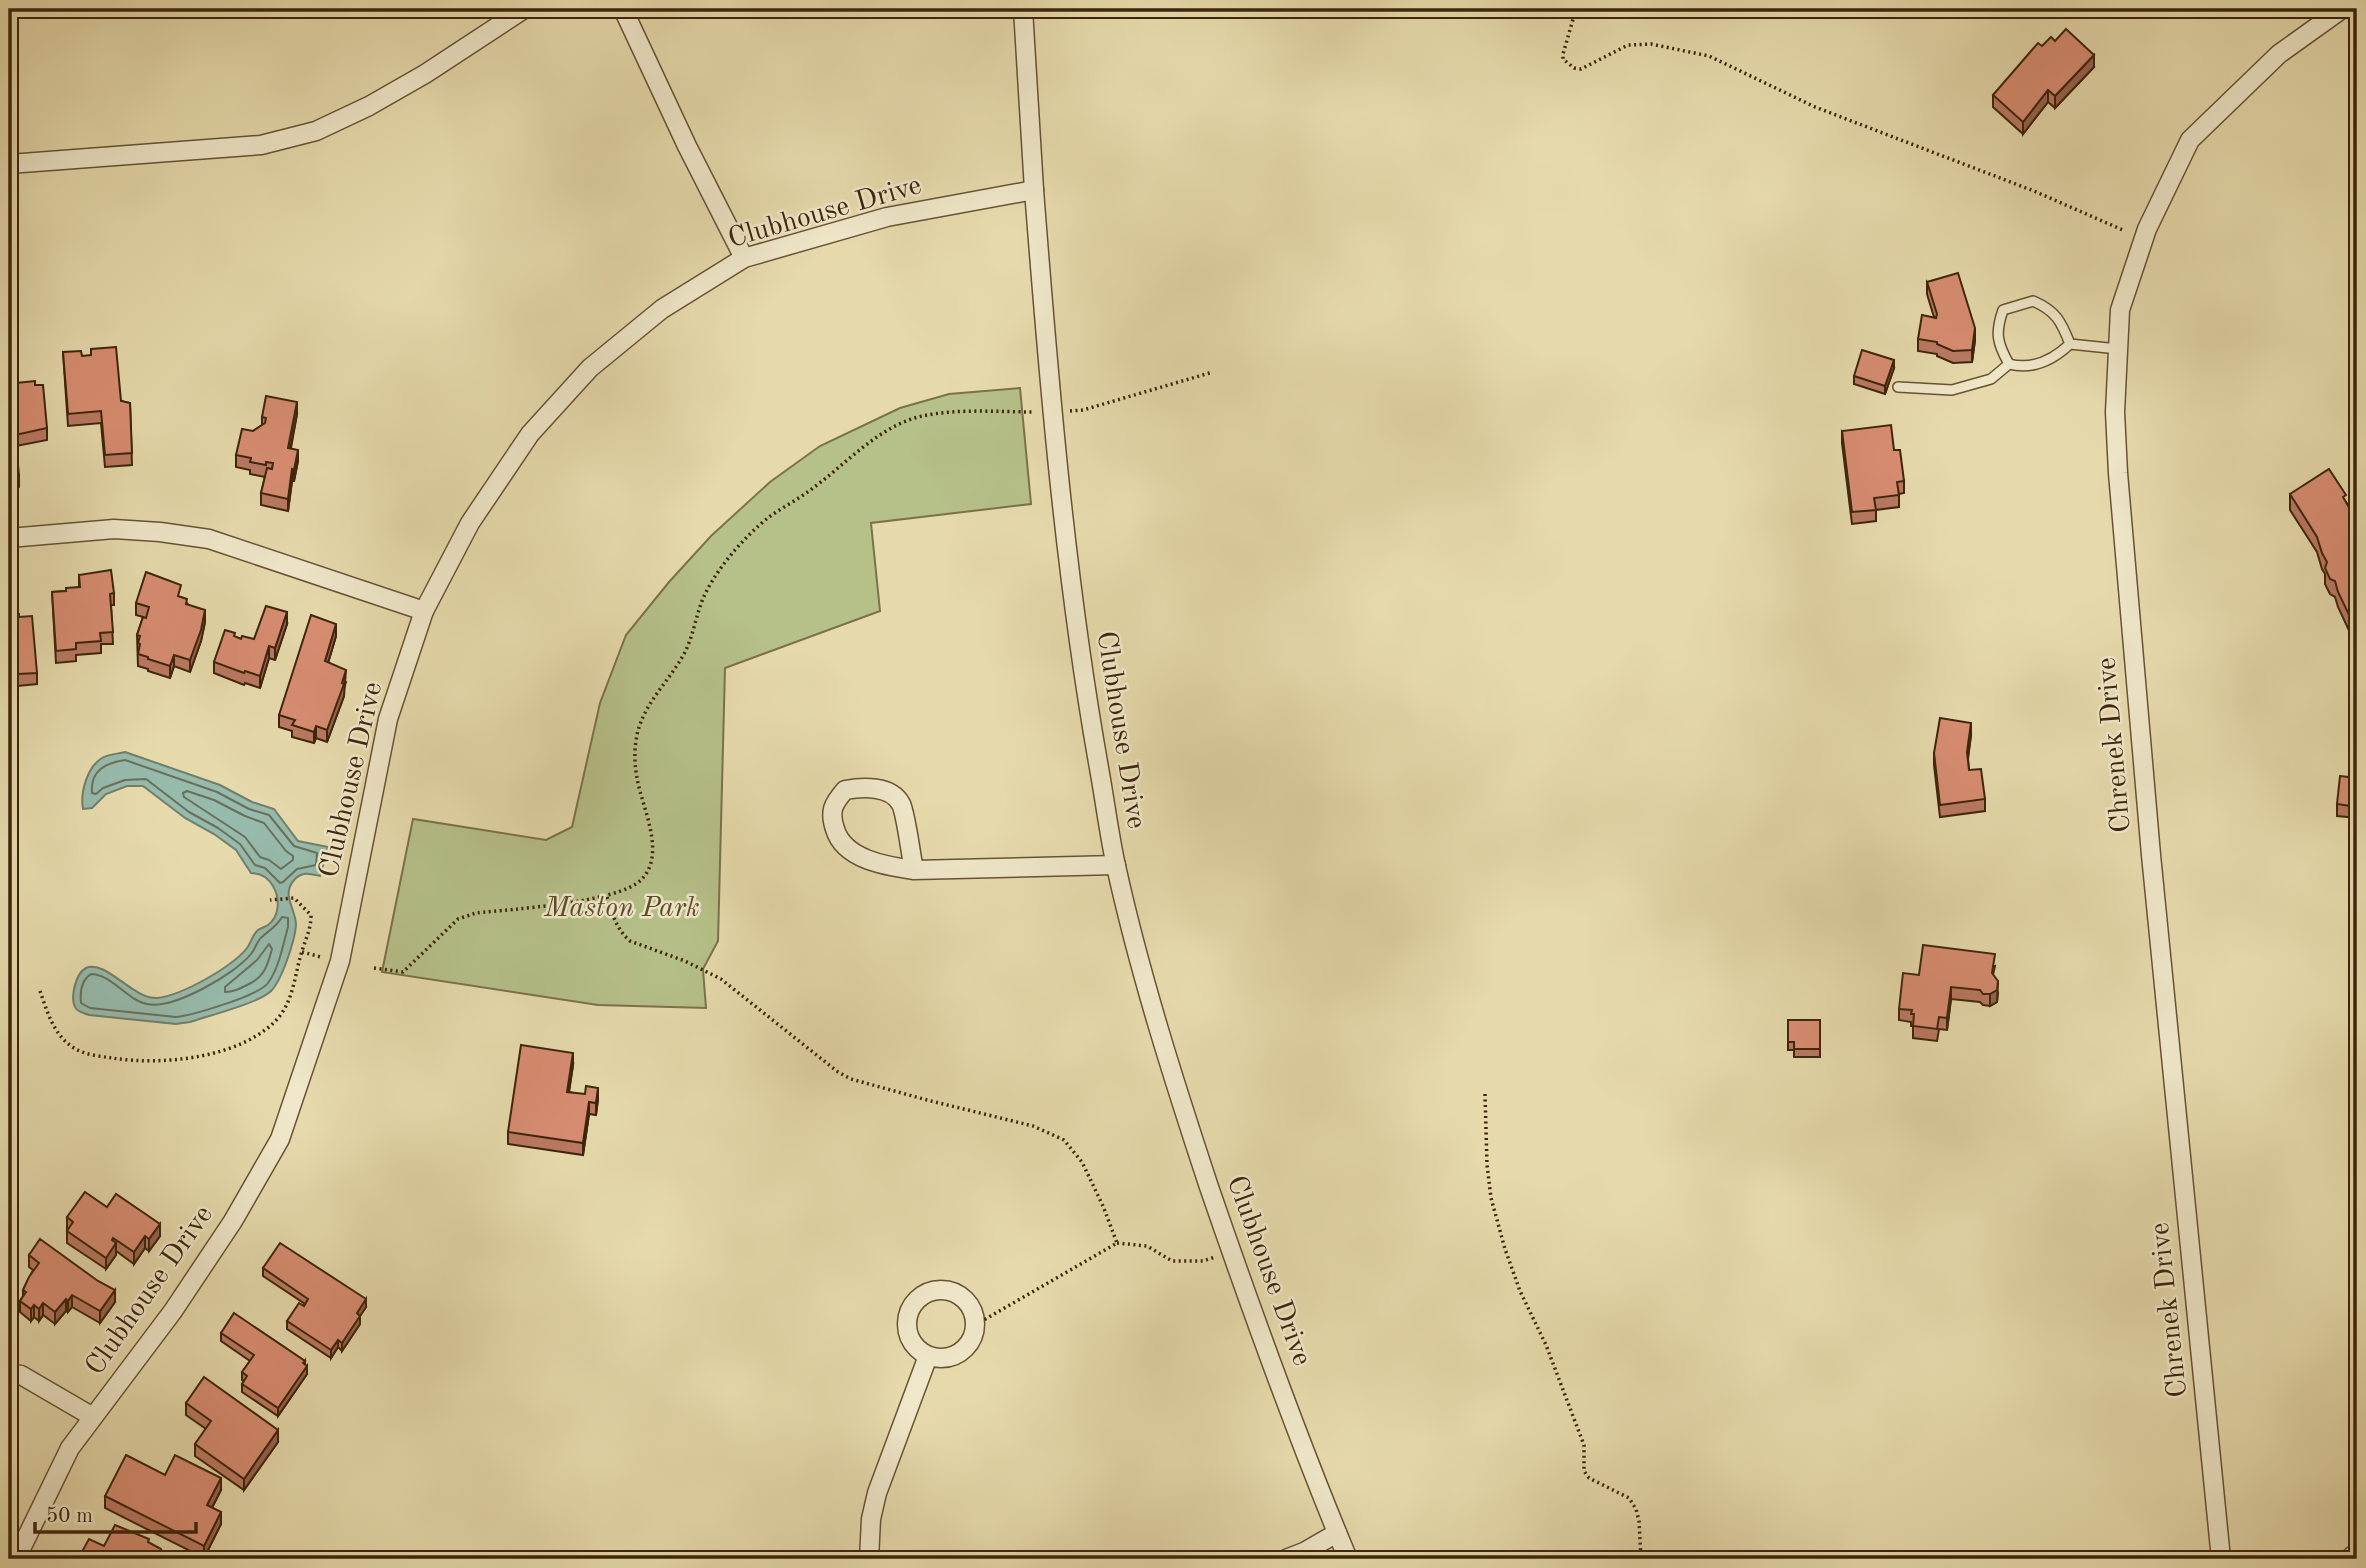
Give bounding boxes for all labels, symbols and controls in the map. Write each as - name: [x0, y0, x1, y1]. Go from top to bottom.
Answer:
- street label: Clubhouse Drive: [725, 172, 925, 254]
- street label: Clubhouse Drive: [1091, 629, 1149, 831]
- street label: Chrenek Drive: [2093, 656, 2137, 834]
- street label: Clubhouse Drive: [316, 680, 388, 880]
- park label: Maston Park: [543, 895, 700, 923]
- street label: Clubhouse Drive: [1221, 1172, 1315, 1370]
- street label: Clubhouse Drive: [81, 1201, 219, 1381]
- street label: Chrenek Drive: [2147, 1221, 2193, 1399]
- scale bar: [35, 1491, 196, 1535]
- text: 50 m: [46, 1506, 93, 1527]

